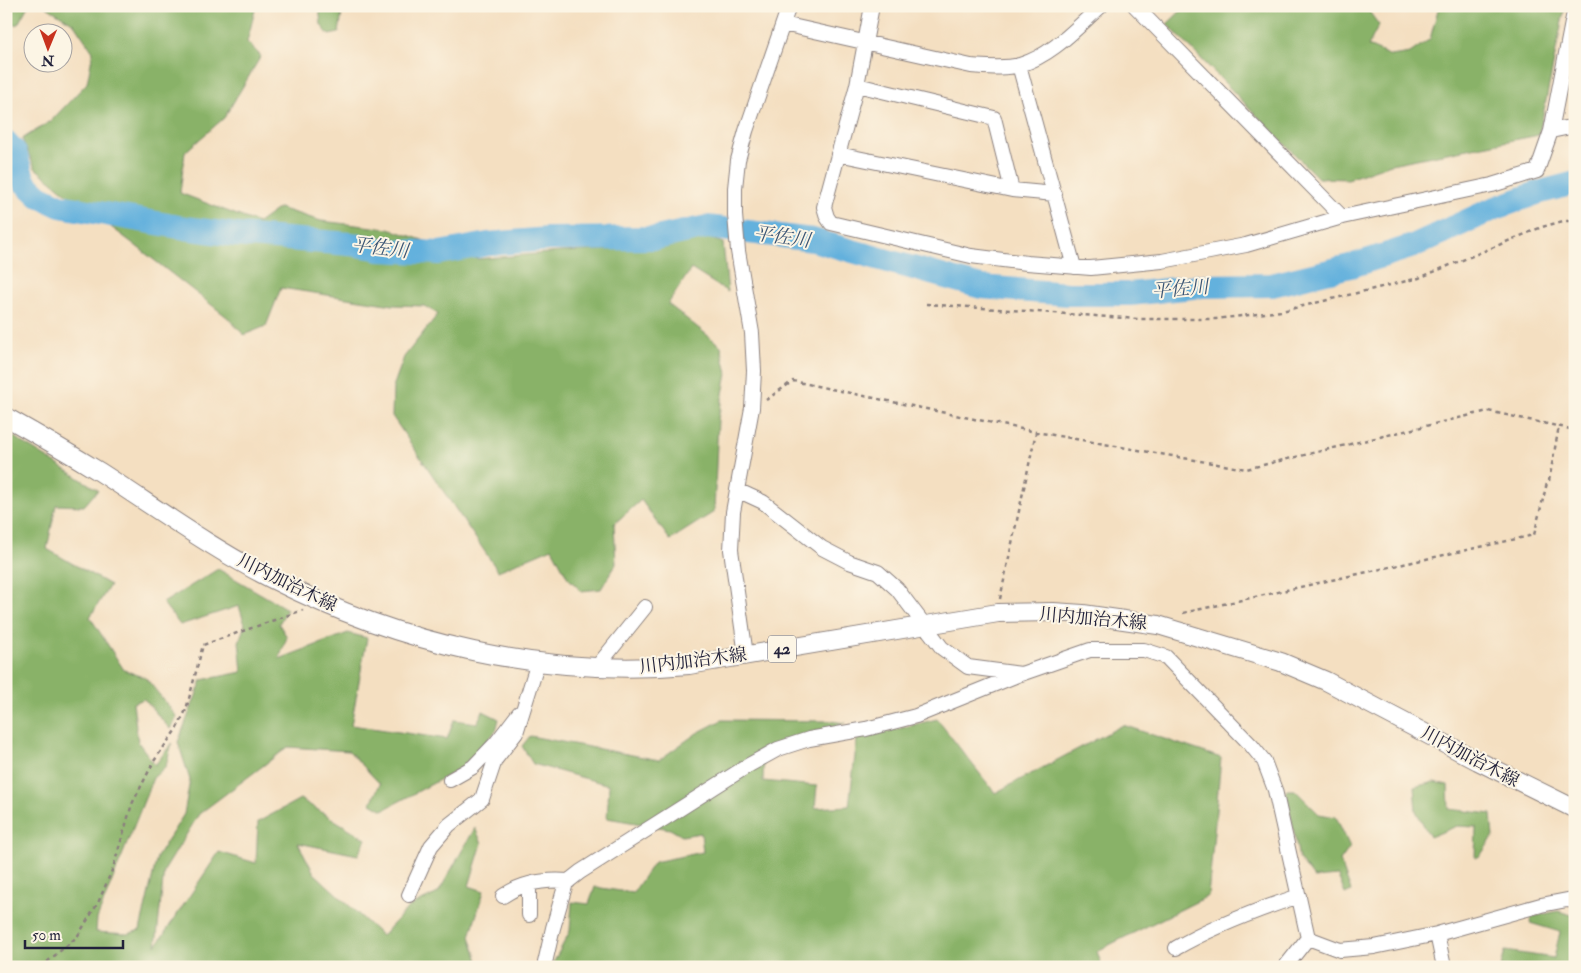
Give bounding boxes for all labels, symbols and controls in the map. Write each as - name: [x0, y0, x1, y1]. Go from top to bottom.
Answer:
- north arrow: [22, 22, 72, 72]
- text: N: [41, 52, 55, 69]
- water label: 平佐川: [752, 221, 814, 253]
- water label: 平佐川: [350, 233, 412, 264]
- water label: 平佐川: [1151, 274, 1211, 303]
- street label: 川内加治木線: [233, 549, 341, 617]
- street label: 川内加治木線: [1038, 603, 1148, 635]
- road number: 42: [768, 636, 796, 662]
- street label: 川内加治木線: [638, 643, 748, 679]
- street label: 川内加治木線: [1417, 721, 1523, 793]
- scale bar: [25, 918, 122, 950]
- text: 50 m: [32, 926, 61, 945]

